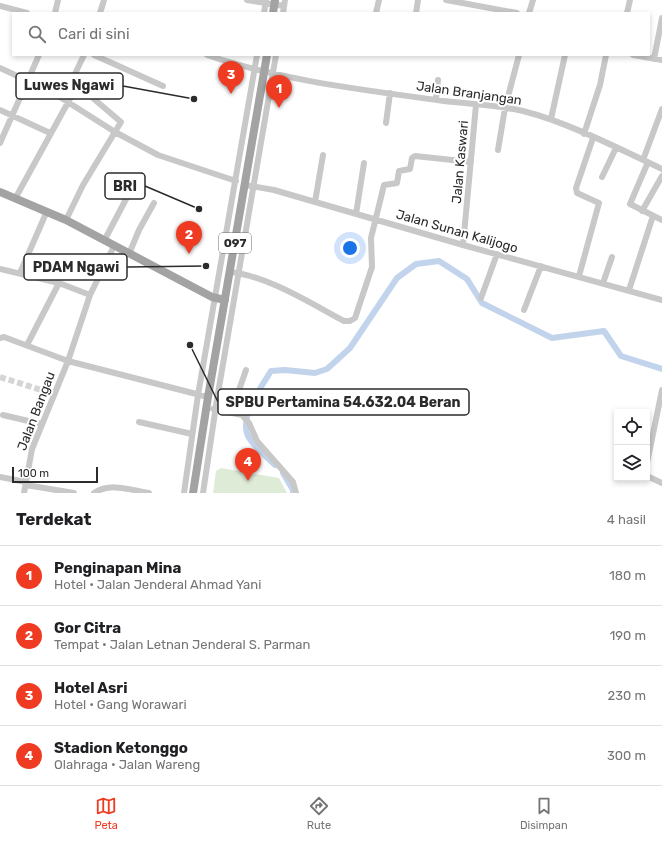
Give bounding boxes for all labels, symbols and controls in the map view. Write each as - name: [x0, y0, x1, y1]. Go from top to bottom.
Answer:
- search box: [12, 12, 650, 56]
- icon: search: [26, 23, 48, 45]
- text: Cari di sini: [58, 25, 130, 43]
- pin: 3: [218, 61, 244, 94]
- callout: Luwes Ngawi: [16, 73, 123, 99]
- pin: 1: [266, 75, 292, 108]
- text: Luwes Ngawi: [24, 77, 114, 94]
- street label: Jalan Branjangan: [415, 78, 523, 109]
- street label: Jalan Kaswari: [449, 120, 471, 204]
- callout: BRI: [105, 173, 145, 199]
- text: BRI: [113, 178, 137, 195]
- street label: Jalan Sunan Kalijogo: [394, 206, 520, 257]
- pin: 2: [176, 221, 202, 254]
- road number: 097: [219, 233, 251, 253]
- your location: [340, 238, 360, 258]
- callout: PDAM Ngawi: [24, 254, 127, 280]
- text: PDAM Ngawi: [33, 259, 119, 276]
- street label: Jalan Bangau: [14, 369, 59, 453]
- callout: SPBU Pertamina 54.632.04 Beran: [218, 389, 469, 415]
- text: SPBU Pertamina 54.632.04 Beran: [225, 394, 461, 411]
- map controls: [614, 409, 650, 481]
- button: locate: [614, 409, 650, 445]
- button: layers: [614, 445, 650, 481]
- pin: 4: [235, 448, 261, 481]
- scale bar: [12, 465, 98, 484]
- text: 100 m: [18, 467, 49, 480]
- text: Terdekat: [16, 509, 91, 529]
- text: 4 hasil: [607, 512, 646, 527]
- text: Penginapan Mina: [54, 559, 181, 577]
- text: 1: [26, 568, 32, 583]
- text: 180 m: [609, 568, 646, 583]
- text: Hotel · Jalan Jenderal Ahmad Yani: [54, 577, 261, 592]
- text: Gor Citra: [54, 619, 121, 637]
- text: 2: [25, 628, 33, 643]
- text: 190 m: [610, 628, 646, 643]
- text: Tempat · Jalan Letnan Jenderal S. Parman: [54, 637, 310, 652]
- text: Hotel Asri: [54, 679, 127, 697]
- text: 3: [25, 688, 33, 703]
- text: 230 m: [608, 688, 646, 703]
- text: Hotel · Gang Worawari: [54, 697, 187, 712]
- text: Stadion Ketonggo: [54, 739, 188, 757]
- text: 4: [25, 748, 33, 763]
- text: 300 m: [607, 748, 646, 763]
- text: Olahraga · Jalan Wareng: [54, 757, 200, 772]
- tab: Peta: [94, 795, 118, 832]
- tab: Rute: [307, 795, 331, 832]
- tab: Disimpan: [520, 795, 568, 832]

